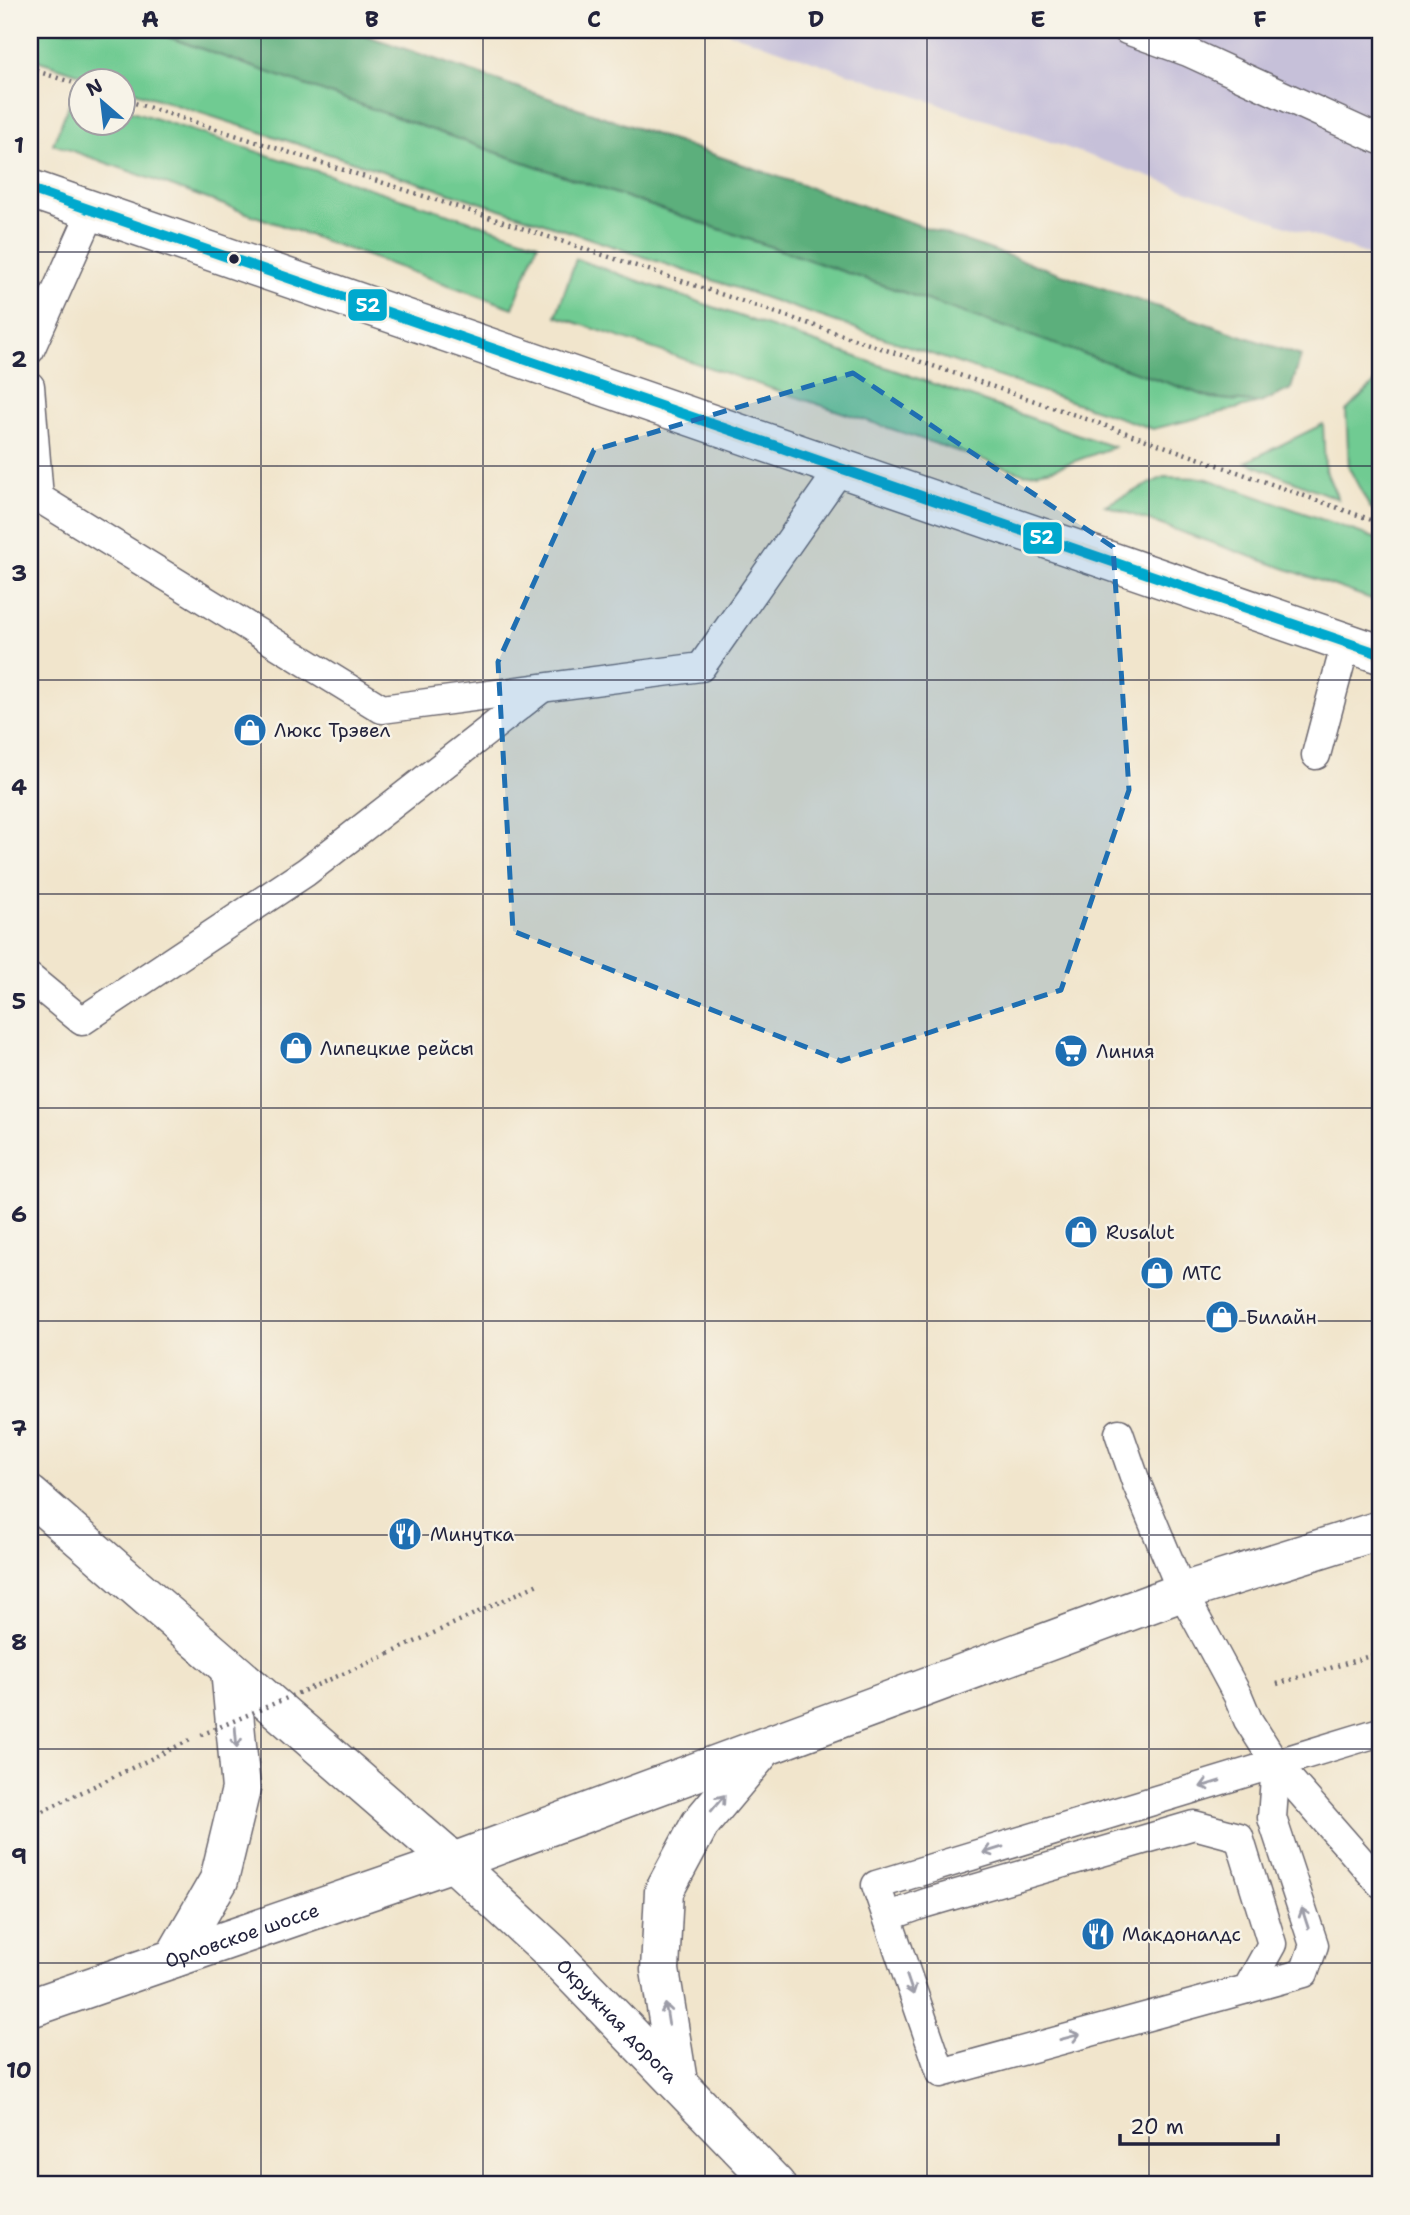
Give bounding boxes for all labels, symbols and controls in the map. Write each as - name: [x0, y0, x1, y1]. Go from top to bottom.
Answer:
- text: A: [141, 4, 159, 34]
- text: B: [365, 4, 379, 34]
- text: C: [587, 4, 601, 34]
- text: D: [808, 4, 824, 34]
- text: E: [1030, 4, 1046, 34]
- text: F: [1253, 4, 1267, 34]
- north arrow: [66, 66, 136, 136]
- text: N: [82, 73, 107, 102]
- text: 1: [14, 130, 24, 160]
- unlabelled marker: [227, 252, 241, 266]
- line badge: 52: [347, 288, 388, 322]
- text: 52: [356, 293, 380, 318]
- text: 2: [11, 344, 27, 374]
- line badge: 52: [1022, 521, 1063, 555]
- text: 52: [1030, 525, 1054, 550]
- text: 3: [11, 558, 27, 588]
- shop icon: Люкс Трэвел: [231, 711, 269, 749]
- place label: Люкс Трэвел: [274, 718, 391, 743]
- text: 4: [11, 772, 27, 802]
- text: 5: [12, 986, 26, 1016]
- shop icon: Липецкие рейсы: [277, 1029, 315, 1067]
- supermarket icon: Линия: [1052, 1032, 1090, 1070]
- place label: Липецкие рейсы: [320, 1036, 474, 1061]
- place label: Линия: [1096, 1039, 1155, 1064]
- text: 6: [11, 1199, 27, 1229]
- shop icon: Rusalut: [1062, 1213, 1100, 1251]
- place label: Rusalut: [1106, 1220, 1175, 1245]
- shop icon: МТС: [1138, 1254, 1176, 1292]
- place label: МТС: [1182, 1261, 1222, 1286]
- shop icon: Билайн: [1203, 1298, 1241, 1336]
- place label: Билайн: [1246, 1305, 1317, 1330]
- text: 7: [11, 1413, 27, 1443]
- restaurant icon: Минутка: [386, 1515, 424, 1553]
- place label: Минутка: [430, 1522, 514, 1547]
- text: 8: [11, 1627, 27, 1657]
- one-way arrow: [230, 1725, 243, 1748]
- one-way arrow: [1199, 1778, 1221, 1791]
- one-way arrow: [710, 1794, 725, 1812]
- text: 9: [11, 1841, 27, 1871]
- one-way arrow: [982, 1844, 1004, 1857]
- street label: Орловское шоссе: [161, 1897, 322, 1973]
- one-way arrow: [1298, 1907, 1311, 1929]
- restaurant icon: Макдоналдс: [1079, 1915, 1117, 1953]
- place label: Макдоналдс: [1122, 1922, 1241, 1947]
- street label: Окружная дорога: [551, 1953, 683, 2088]
- one-way arrow: [905, 1974, 917, 1996]
- one-way arrow: [660, 2003, 673, 2026]
- one-way arrow: [1059, 2030, 1081, 2043]
- text: 10: [6, 2055, 32, 2085]
- scale bar: [1120, 2103, 1277, 2147]
- text: 20 m: [1130, 2113, 1184, 2141]

